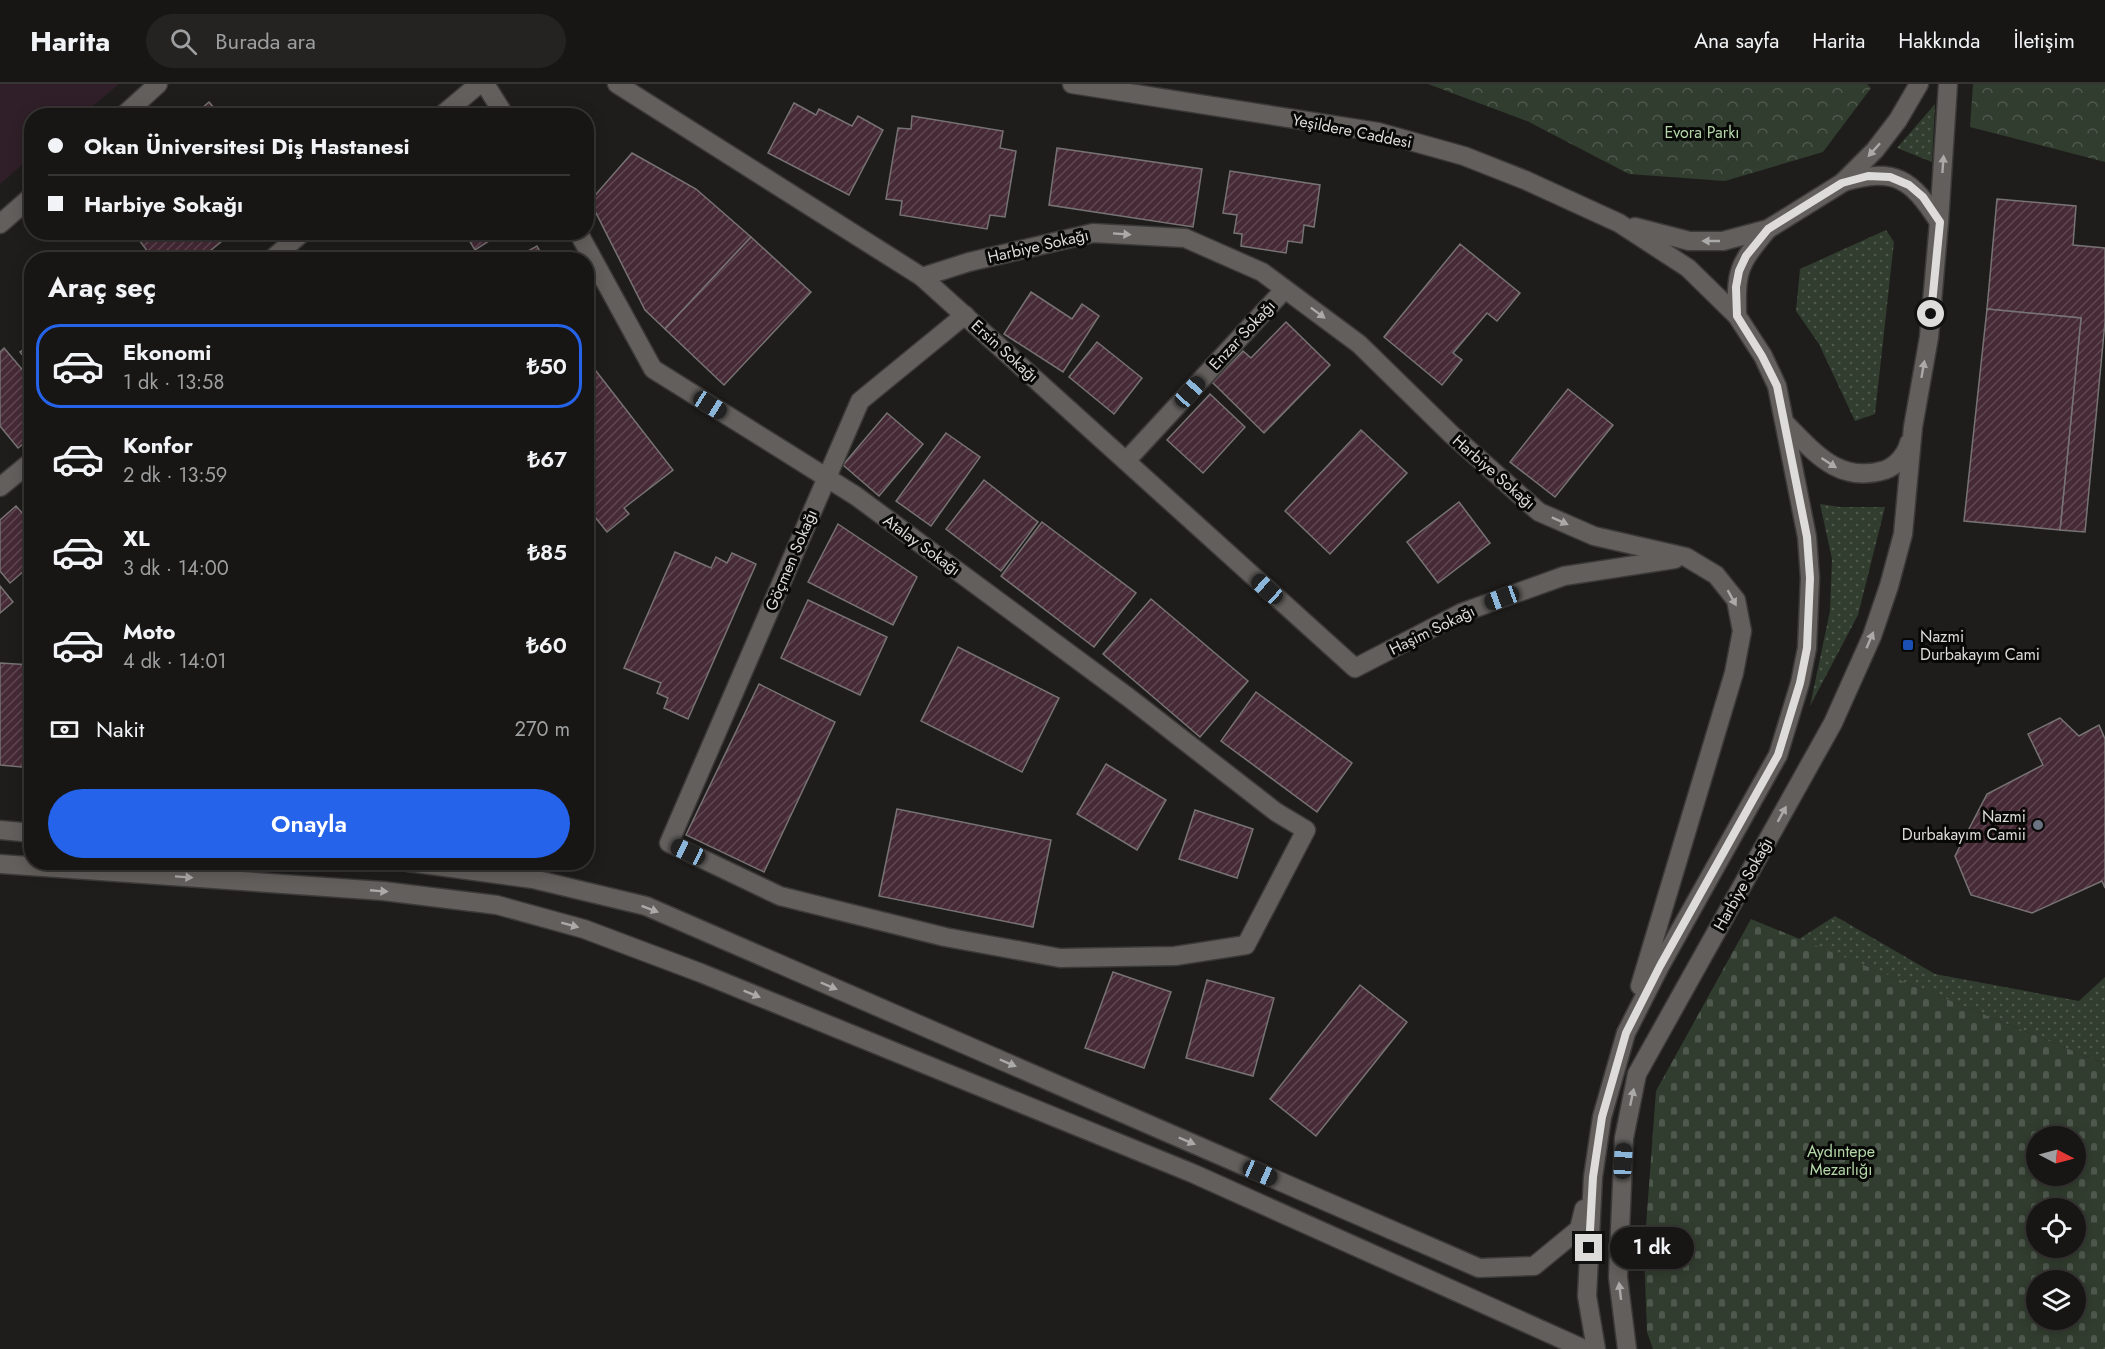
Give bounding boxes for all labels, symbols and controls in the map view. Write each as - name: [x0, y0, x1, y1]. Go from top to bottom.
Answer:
- search box: [146, 14, 566, 68]
- text: Harita: [30, 21, 110, 62]
- icon: search: [167, 25, 200, 58]
- text: Burada ara: [215, 25, 316, 57]
- text: Ana sayfa: [1694, 26, 1779, 56]
- text: Harita: [1812, 26, 1865, 56]
- text: Hakkında: [1898, 26, 1980, 56]
- text: İletişim: [2013, 26, 2075, 56]
- street label: Yeşildere Caddesi: [1290, 108, 1414, 154]
- park label: Evora Parkı: [1665, 121, 1740, 144]
- text: Okan Üniversitesi Diş Hastanesi: [84, 130, 410, 162]
- one-way arrow: [1868, 142, 1881, 157]
- one-way arrow: [1938, 154, 1948, 173]
- text: Harbiye Sokağı: [84, 188, 243, 220]
- street label: Harbiye Sokağı: [985, 223, 1091, 269]
- one-way arrow: [1113, 230, 1132, 239]
- one-way arrow: [1702, 236, 1721, 246]
- text: Araç seç: [48, 268, 156, 307]
- street label: Enzar Sokağı: [1204, 295, 1280, 375]
- route start: [1917, 300, 1944, 327]
- one-way arrow: [1309, 307, 1325, 319]
- street label: Ersin Sokağı: [966, 314, 1044, 388]
- text: Ekonomi: [123, 336, 211, 368]
- icon: car: [51, 339, 105, 393]
- text: ₺50: [527, 350, 567, 382]
- one-way arrow: [1919, 360, 1928, 379]
- text: 1 dk · 13:58: [123, 368, 224, 397]
- car: [1171, 373, 1209, 411]
- car: [690, 388, 730, 422]
- text: Konfor: [123, 429, 193, 461]
- street label: Harbiye Sokağı: [1447, 429, 1541, 515]
- icon: car: [51, 432, 105, 486]
- text: ₺67: [528, 443, 567, 475]
- one-way arrow: [1821, 457, 1837, 468]
- text: 2 dk · 13:59: [123, 461, 227, 490]
- street label: Göçmen Sokağı: [759, 506, 823, 614]
- street label: Atalay Sokağı: [879, 509, 965, 581]
- one-way arrow: [1551, 517, 1569, 526]
- text: XL: [123, 522, 150, 554]
- icon: car: [51, 525, 105, 579]
- text: ₺85: [528, 536, 567, 568]
- text: 3 dk · 14:00: [123, 554, 229, 583]
- car: [1248, 570, 1286, 608]
- car: [1482, 583, 1522, 613]
- one-way arrow: [1727, 590, 1737, 607]
- street label: Haşim Sokağı: [1385, 599, 1479, 661]
- text: Moto: [123, 615, 176, 647]
- icon: car: [51, 618, 105, 672]
- place label: Nazmi Durbakayım Cami: [1920, 625, 2040, 666]
- text: ₺60: [526, 629, 567, 661]
- one-way arrow: [1865, 631, 1875, 649]
- marker: Nazmi Durbakayım Cami: [1901, 638, 1915, 652]
- text: 4 dk · 14:01: [123, 647, 227, 676]
- icon: cash: [48, 713, 81, 746]
- text: Nakit: [96, 713, 144, 745]
- text: 270 m: [515, 715, 570, 744]
- button: Onayla: [48, 789, 570, 858]
- one-way arrow: [1777, 805, 1787, 822]
- place label: Nazmi Durbakayım Camii: [1902, 805, 2026, 846]
- marker: Nazmi Durbakayım Camii: [2031, 818, 2045, 832]
- street label: Harbiye Sokağı: [1708, 833, 1778, 935]
- car: [668, 836, 708, 868]
- one-way arrow: [175, 872, 194, 882]
- one-way arrow: [369, 886, 388, 896]
- one-way arrow: [642, 904, 660, 914]
- one-way arrow: [561, 921, 579, 930]
- one-way arrow: [821, 981, 839, 991]
- one-way arrow: [744, 989, 762, 999]
- one-way arrow: [1000, 1059, 1017, 1068]
- one-way arrow: [1628, 1088, 1638, 1106]
- north arrow: [2026, 1126, 2086, 1186]
- map controls: [2026, 1126, 2086, 1330]
- one-way arrow: [1179, 1136, 1197, 1146]
- park label: Aydıntepe Mezarlığı: [1807, 1140, 1875, 1181]
- car: [1613, 1143, 1633, 1179]
- car: [1240, 1157, 1280, 1189]
- button: locate: [2026, 1198, 2086, 1258]
- callout: 1 dk: [1610, 1227, 1694, 1269]
- text: 1 dk: [1633, 1233, 1671, 1262]
- route end: [1575, 1234, 1602, 1261]
- button: layers: [2026, 1270, 2086, 1330]
- one-way arrow: [1615, 1281, 1624, 1300]

